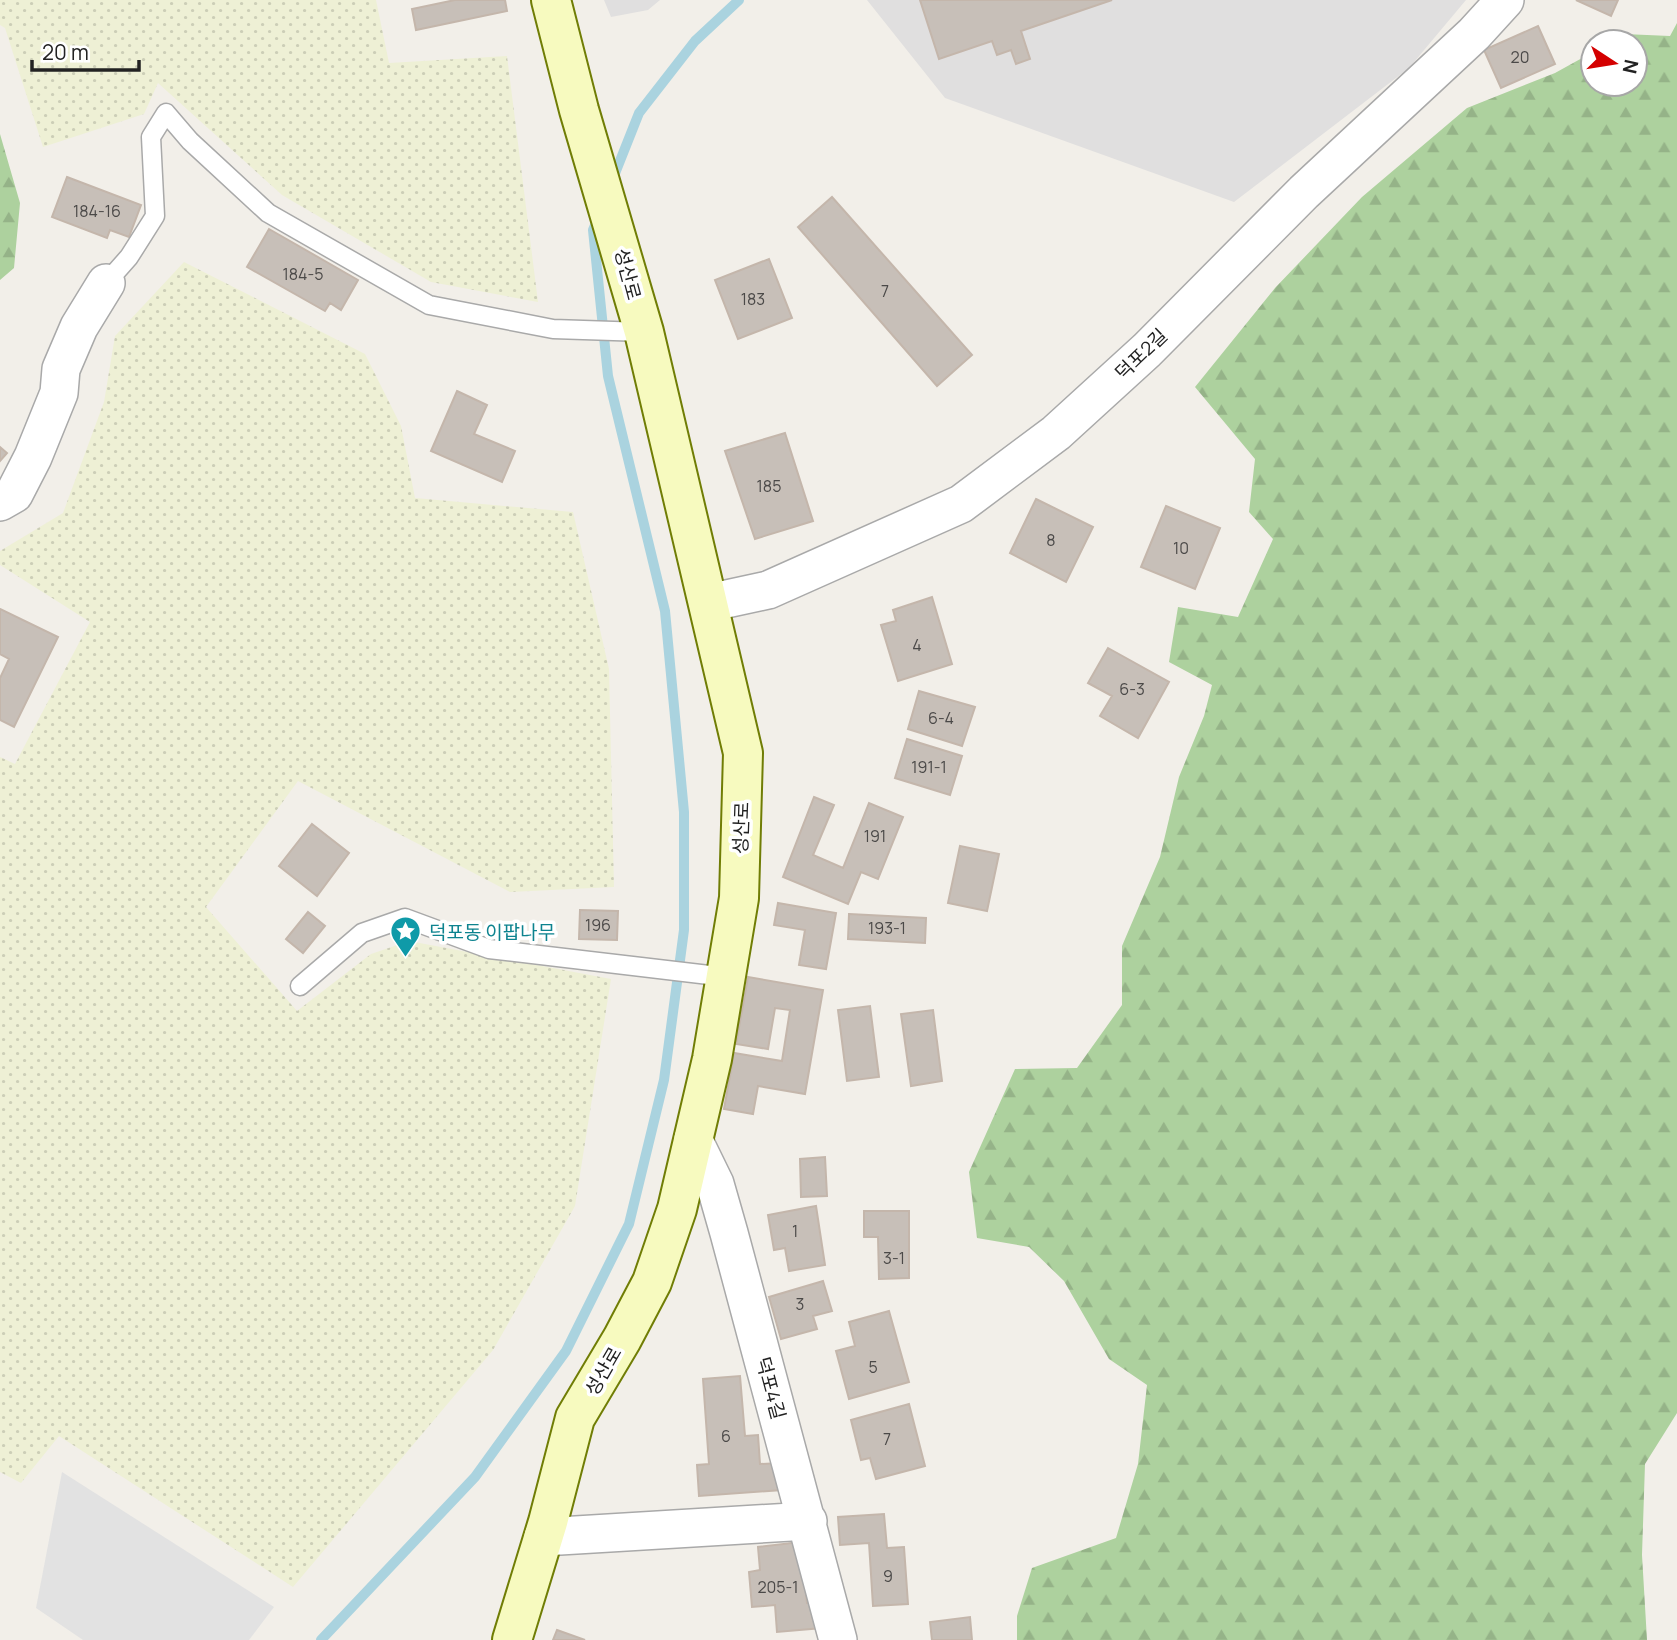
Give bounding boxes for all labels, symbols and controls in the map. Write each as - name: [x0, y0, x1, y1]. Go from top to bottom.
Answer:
- scale bar: [32, 28, 138, 72]
- north arrow: [1579, 28, 1649, 98]
- text: 20 m: [42, 38, 89, 66]
- house number: 20: [1511, 46, 1529, 68]
- text: N: [1616, 57, 1645, 76]
- house number: 184-16: [73, 200, 121, 222]
- street label: 성산로: [609, 245, 647, 303]
- house number: 184-5: [283, 263, 323, 285]
- house number: 7: [881, 280, 889, 302]
- house number: 183: [741, 288, 765, 310]
- street label: 덕포2길: [1109, 323, 1173, 385]
- house number: 185: [757, 475, 781, 497]
- house number: 8: [1046, 529, 1056, 551]
- house number: 10: [1173, 537, 1189, 559]
- house number: 4: [912, 634, 922, 656]
- house number: 6-3: [1119, 678, 1145, 700]
- house number: 6-4: [928, 707, 954, 729]
- house number: 191-1: [911, 756, 947, 778]
- street label: 성산로: [727, 801, 755, 855]
- house number: 191: [864, 825, 886, 847]
- house number: 196: [585, 914, 611, 936]
- place icon: 덕포동 이팝나무: [389, 915, 423, 959]
- house number: 193-1: [868, 917, 906, 939]
- place label: 덕포동 이팝나무: [429, 919, 555, 945]
- house number: 1: [792, 1220, 798, 1242]
- house number: 3-1: [883, 1247, 905, 1269]
- house number: 3: [796, 1293, 804, 1315]
- street label: 성산로: [579, 1342, 627, 1400]
- street label: 덕포4길: [750, 1354, 792, 1422]
- house number: 5: [868, 1356, 878, 1378]
- house number: 6: [721, 1425, 731, 1447]
- house number: 7: [883, 1428, 891, 1450]
- house number: 9: [883, 1565, 893, 1587]
- house number: 205-1: [757, 1576, 799, 1598]

